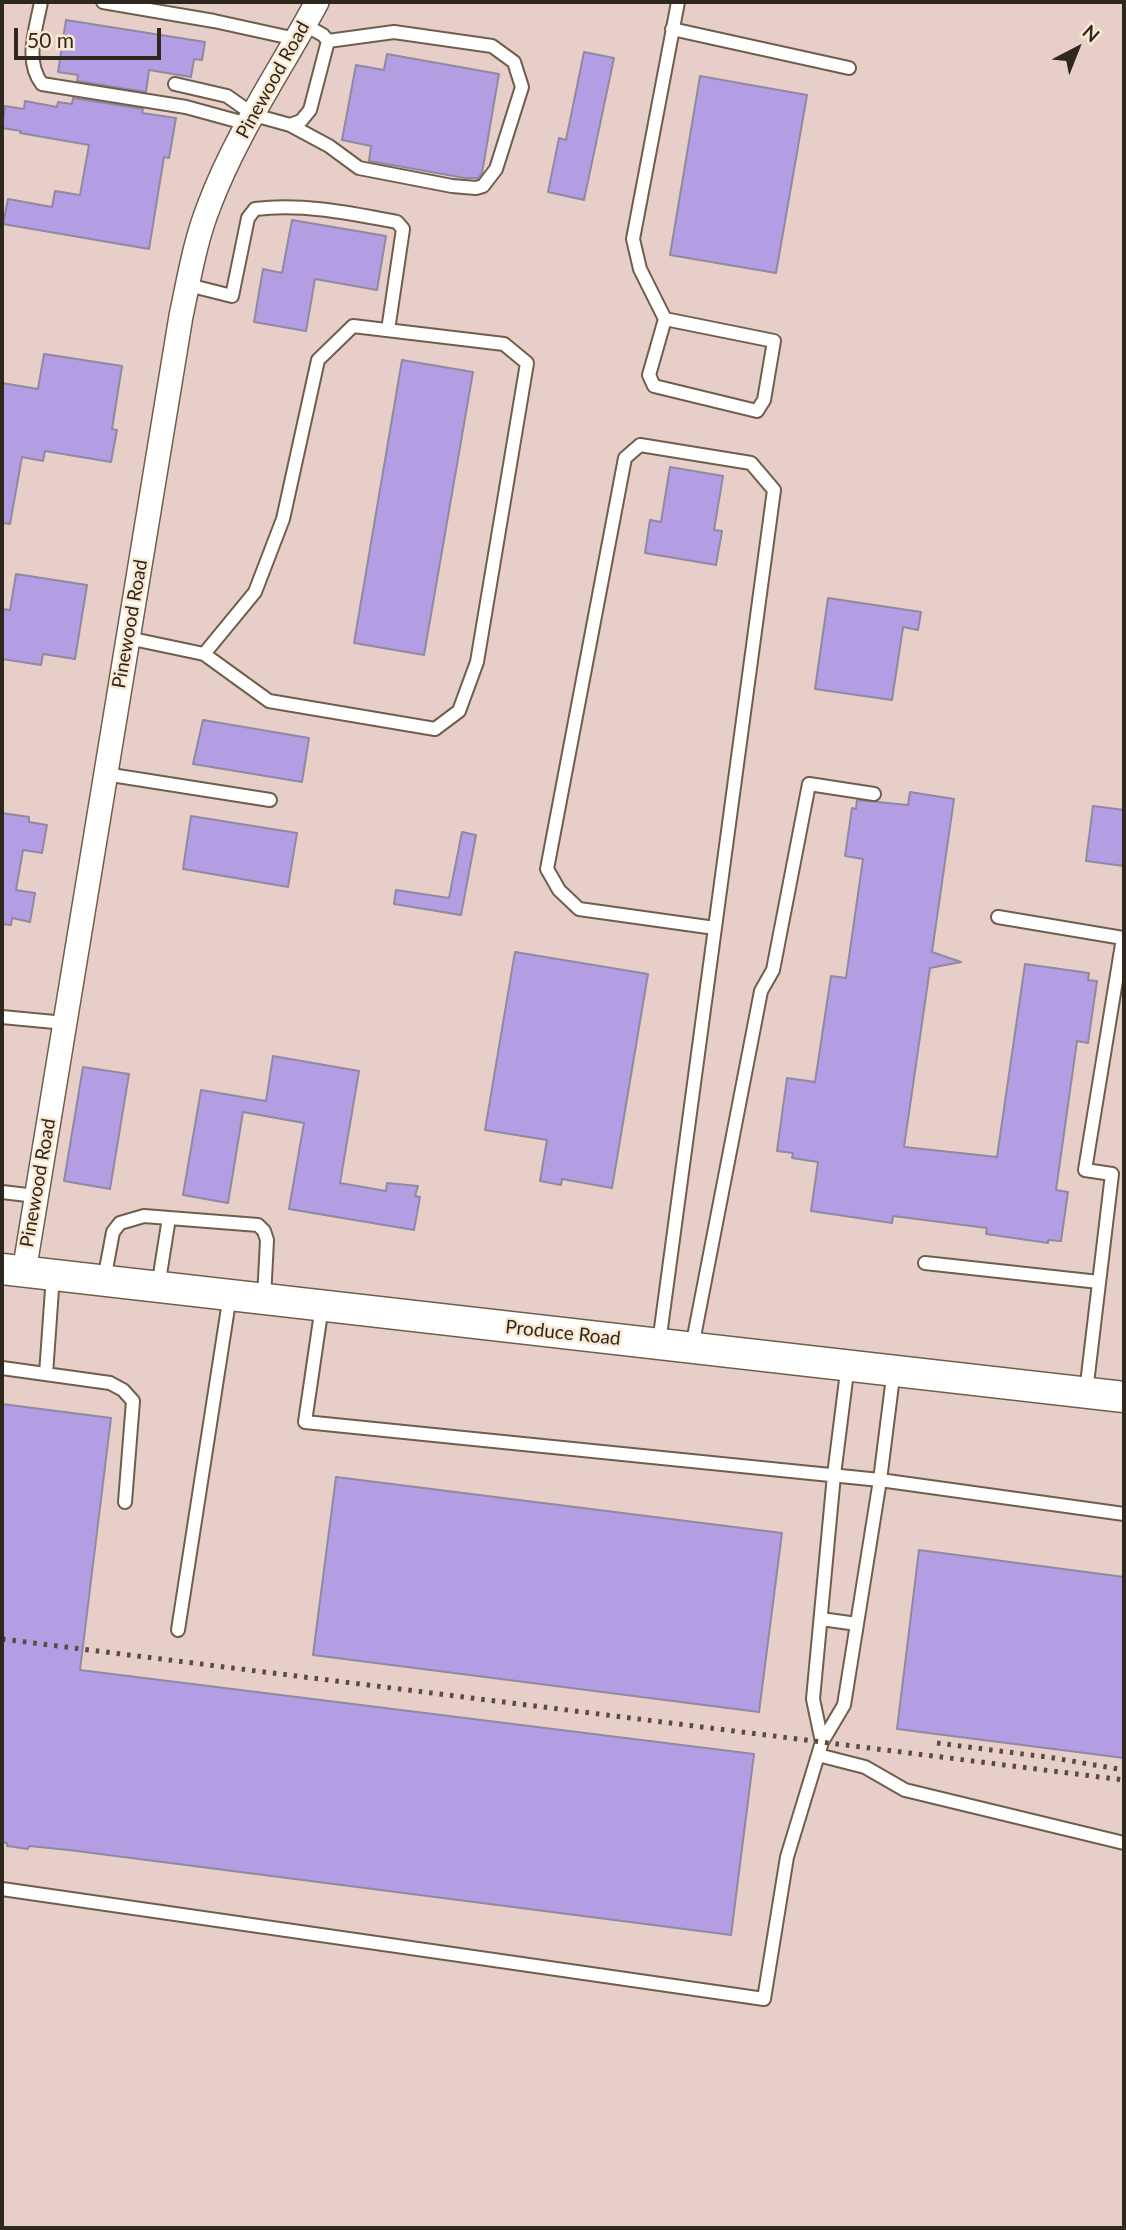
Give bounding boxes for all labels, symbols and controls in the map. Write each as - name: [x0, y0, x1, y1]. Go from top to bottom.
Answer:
- scale bar: [18, 14, 164, 58]
- north arrow: [1042, 14, 1112, 84]
- street label: Pinewood Road: [231, 17, 315, 143]
- text: N: [1078, 20, 1105, 46]
- text: 50 m: [27, 27, 74, 52]
- street label: Pinewood Road: [107, 558, 153, 690]
- street label: Pinewood Road: [15, 1117, 61, 1249]
- street label: Produce Road: [504, 1316, 622, 1350]

